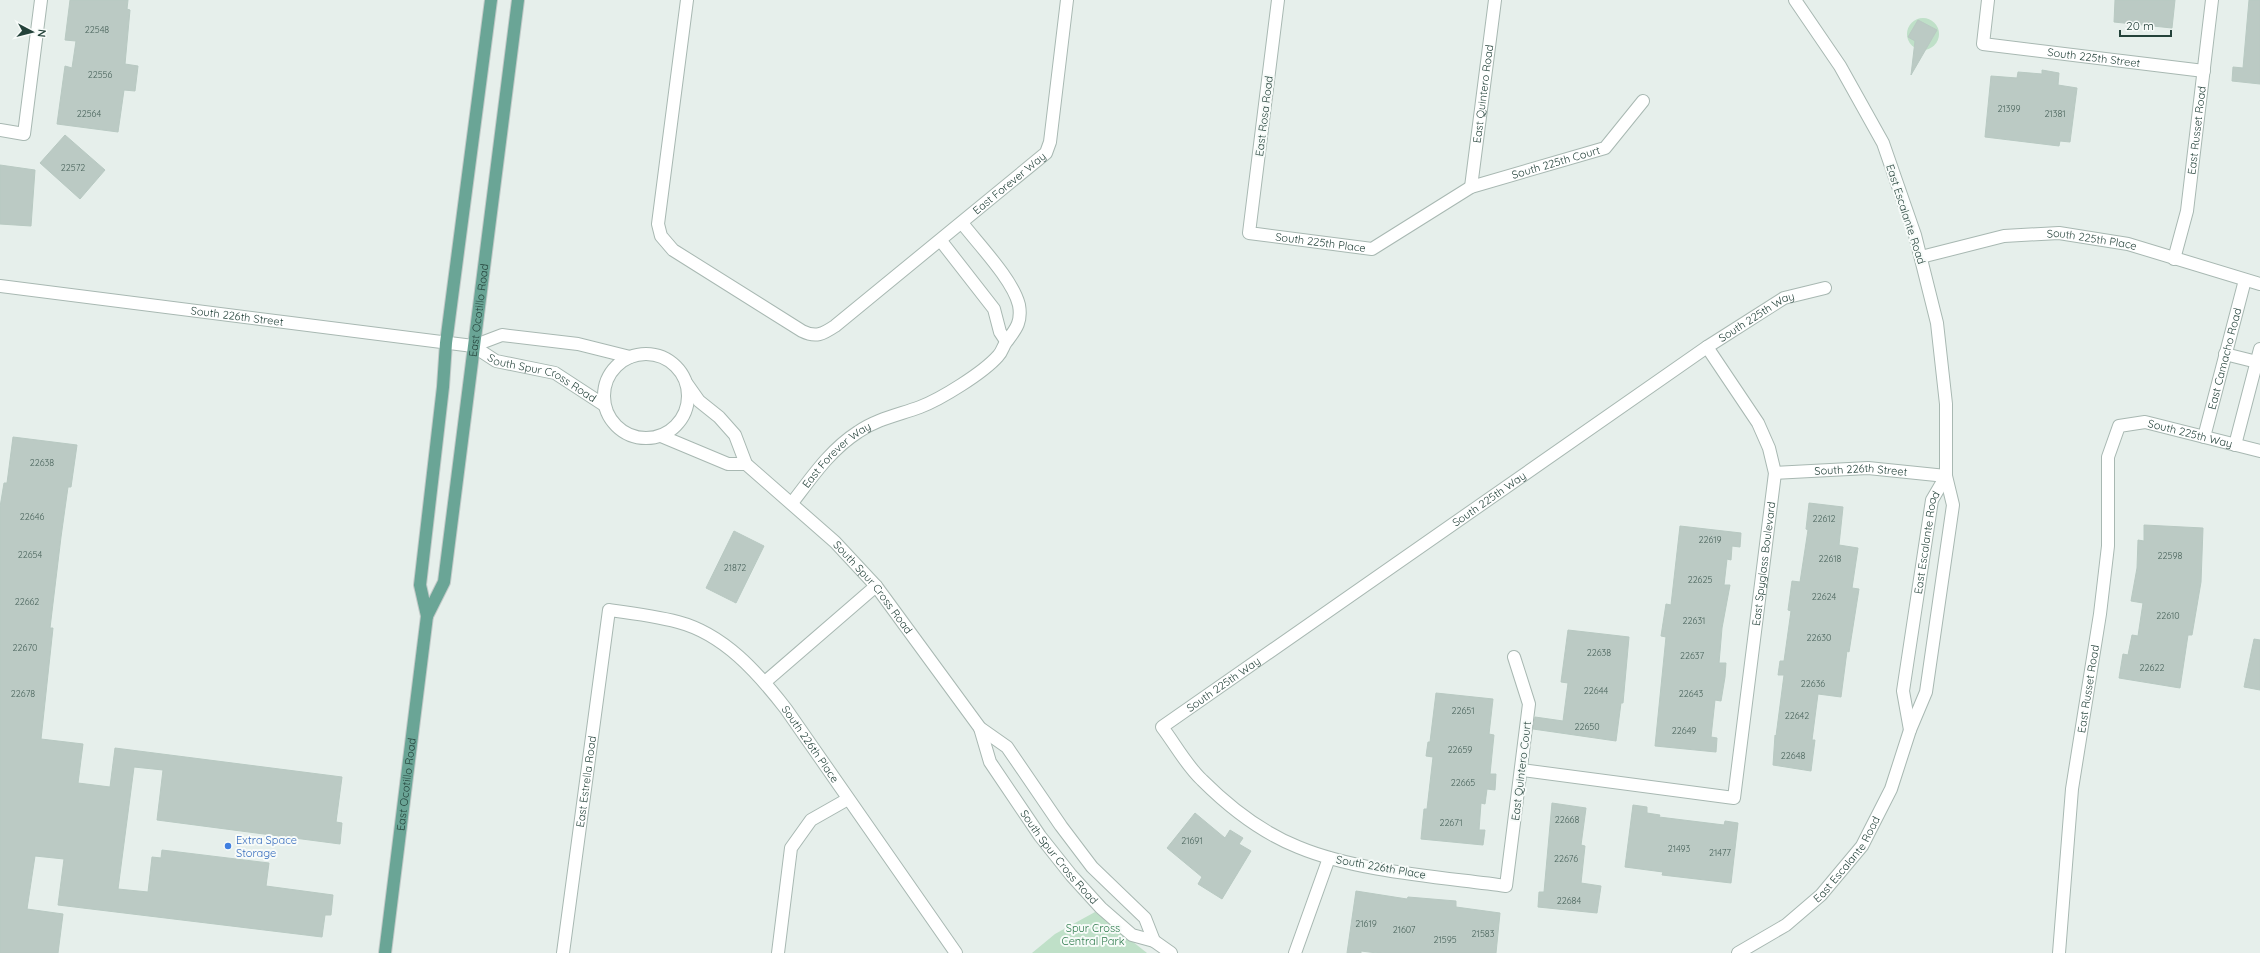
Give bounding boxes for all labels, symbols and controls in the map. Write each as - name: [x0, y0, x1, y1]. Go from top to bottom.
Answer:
- north arrow: [12, 12, 52, 52]
- scale bar: [2120, 12, 2171, 38]
- text: 20 m: [2126, 18, 2154, 33]
- house number: 22548: [85, 24, 109, 35]
- text: N: [34, 28, 49, 38]
- street label: East Quintero Road: [1470, 44, 1496, 144]
- street label: South 225th Street: [2047, 45, 2141, 70]
- house number: 22556: [88, 69, 112, 80]
- street label: East Rosa Road: [1252, 75, 1276, 157]
- street label: East Russet Road: [2184, 85, 2209, 175]
- house number: 21399: [1997, 103, 2021, 114]
- house number: 22564: [77, 108, 102, 119]
- house number: 21381: [2044, 108, 2066, 119]
- street label: South 225th Court: [1510, 143, 1602, 182]
- street label: East Forever Way: [970, 149, 1049, 217]
- house number: 22572: [61, 162, 85, 173]
- street label: East Escalante Road: [1883, 162, 1929, 266]
- street label: South 225th Place: [2046, 226, 2139, 253]
- street label: South 225th Place: [1275, 230, 1367, 255]
- street label: East Ocotillo Road: [466, 263, 491, 358]
- street label: South 225th Way: [1716, 289, 1796, 345]
- street label: South 226th Street: [190, 303, 285, 329]
- street label: East Camacho Road: [2205, 306, 2244, 411]
- street label: South Spur Cross Road: [485, 350, 599, 405]
- street label: South 225th Way: [2146, 416, 2234, 451]
- street label: East Forever Way: [799, 419, 873, 491]
- house number: 22638: [30, 457, 54, 468]
- street label: South 226th Street: [1814, 461, 1908, 479]
- street label: South 225th Way: [1449, 468, 1529, 530]
- street label: East Escalante Road: [1911, 488, 1943, 595]
- street label: East Spyglass Boulevard: [1749, 501, 1778, 627]
- house number: 22646: [20, 511, 44, 522]
- house number: 22612: [1812, 513, 1836, 524]
- house number: 22619: [1698, 534, 1722, 545]
- street label: South Spur Cross Road: [830, 538, 916, 637]
- house number: 22654: [18, 549, 42, 560]
- house number: 22598: [2158, 550, 2183, 561]
- house number: 22618: [1819, 553, 1842, 564]
- house number: 21872: [724, 562, 746, 573]
- house number: 22625: [1688, 574, 1712, 585]
- house number: 22624: [1812, 591, 1836, 602]
- house number: 22662: [15, 596, 39, 607]
- house number: 22610: [2156, 610, 2180, 621]
- house number: 22631: [1683, 615, 1705, 626]
- house number: 22630: [1807, 632, 1831, 643]
- house number: 22670: [13, 642, 37, 653]
- street label: East Russet Road: [2074, 644, 2102, 734]
- house number: 22638: [1587, 647, 1611, 658]
- house number: 22637: [1680, 650, 1704, 661]
- street label: South 225th Way: [1184, 654, 1263, 715]
- house number: 22622: [2140, 662, 2164, 673]
- house number: 22636: [1801, 678, 1825, 689]
- house number: 22644: [1584, 685, 1608, 696]
- house number: 22678: [11, 688, 35, 699]
- house number: 22643: [1679, 688, 1703, 699]
- street label: South 226th Place: [779, 703, 842, 785]
- house number: 22651: [1451, 705, 1475, 716]
- house number: 22642: [1785, 710, 1809, 721]
- street label: East Quintero Court: [1508, 720, 1534, 821]
- house number: 22650: [1574, 721, 1600, 732]
- house number: 22649: [1672, 725, 1696, 736]
- street label: East Estrella Road: [573, 735, 599, 828]
- street label: East Ocotillo Road: [393, 737, 419, 832]
- house number: 22659: [1448, 744, 1472, 755]
- house number: 22648: [1781, 750, 1805, 761]
- house number: 22665: [1451, 777, 1475, 788]
- street label: South Spur Cross Road: [1017, 807, 1101, 907]
- house number: 22668: [1555, 814, 1579, 825]
- street label: East Escalante Road: [1810, 814, 1883, 905]
- house number: 22671: [1439, 817, 1463, 828]
- place label: Extra Space Storage: [236, 833, 297, 860]
- house number: 21691: [1181, 835, 1203, 846]
- marker: Extra Space Storage: [223, 841, 233, 851]
- house number: 21493: [1668, 843, 1691, 854]
- house number: 21477: [1709, 847, 1731, 858]
- street label: South 226th Place: [1335, 852, 1427, 882]
- house number: 22676: [1554, 853, 1578, 864]
- house number: 22684: [1557, 895, 1581, 906]
- house number: 21619: [1355, 918, 1377, 929]
- park label: Spur Cross Central Park: [1061, 921, 1125, 948]
- house number: 21607: [1393, 924, 1416, 935]
- house number: 21583: [1472, 928, 1495, 939]
- house number: 21595: [1433, 934, 1457, 945]

